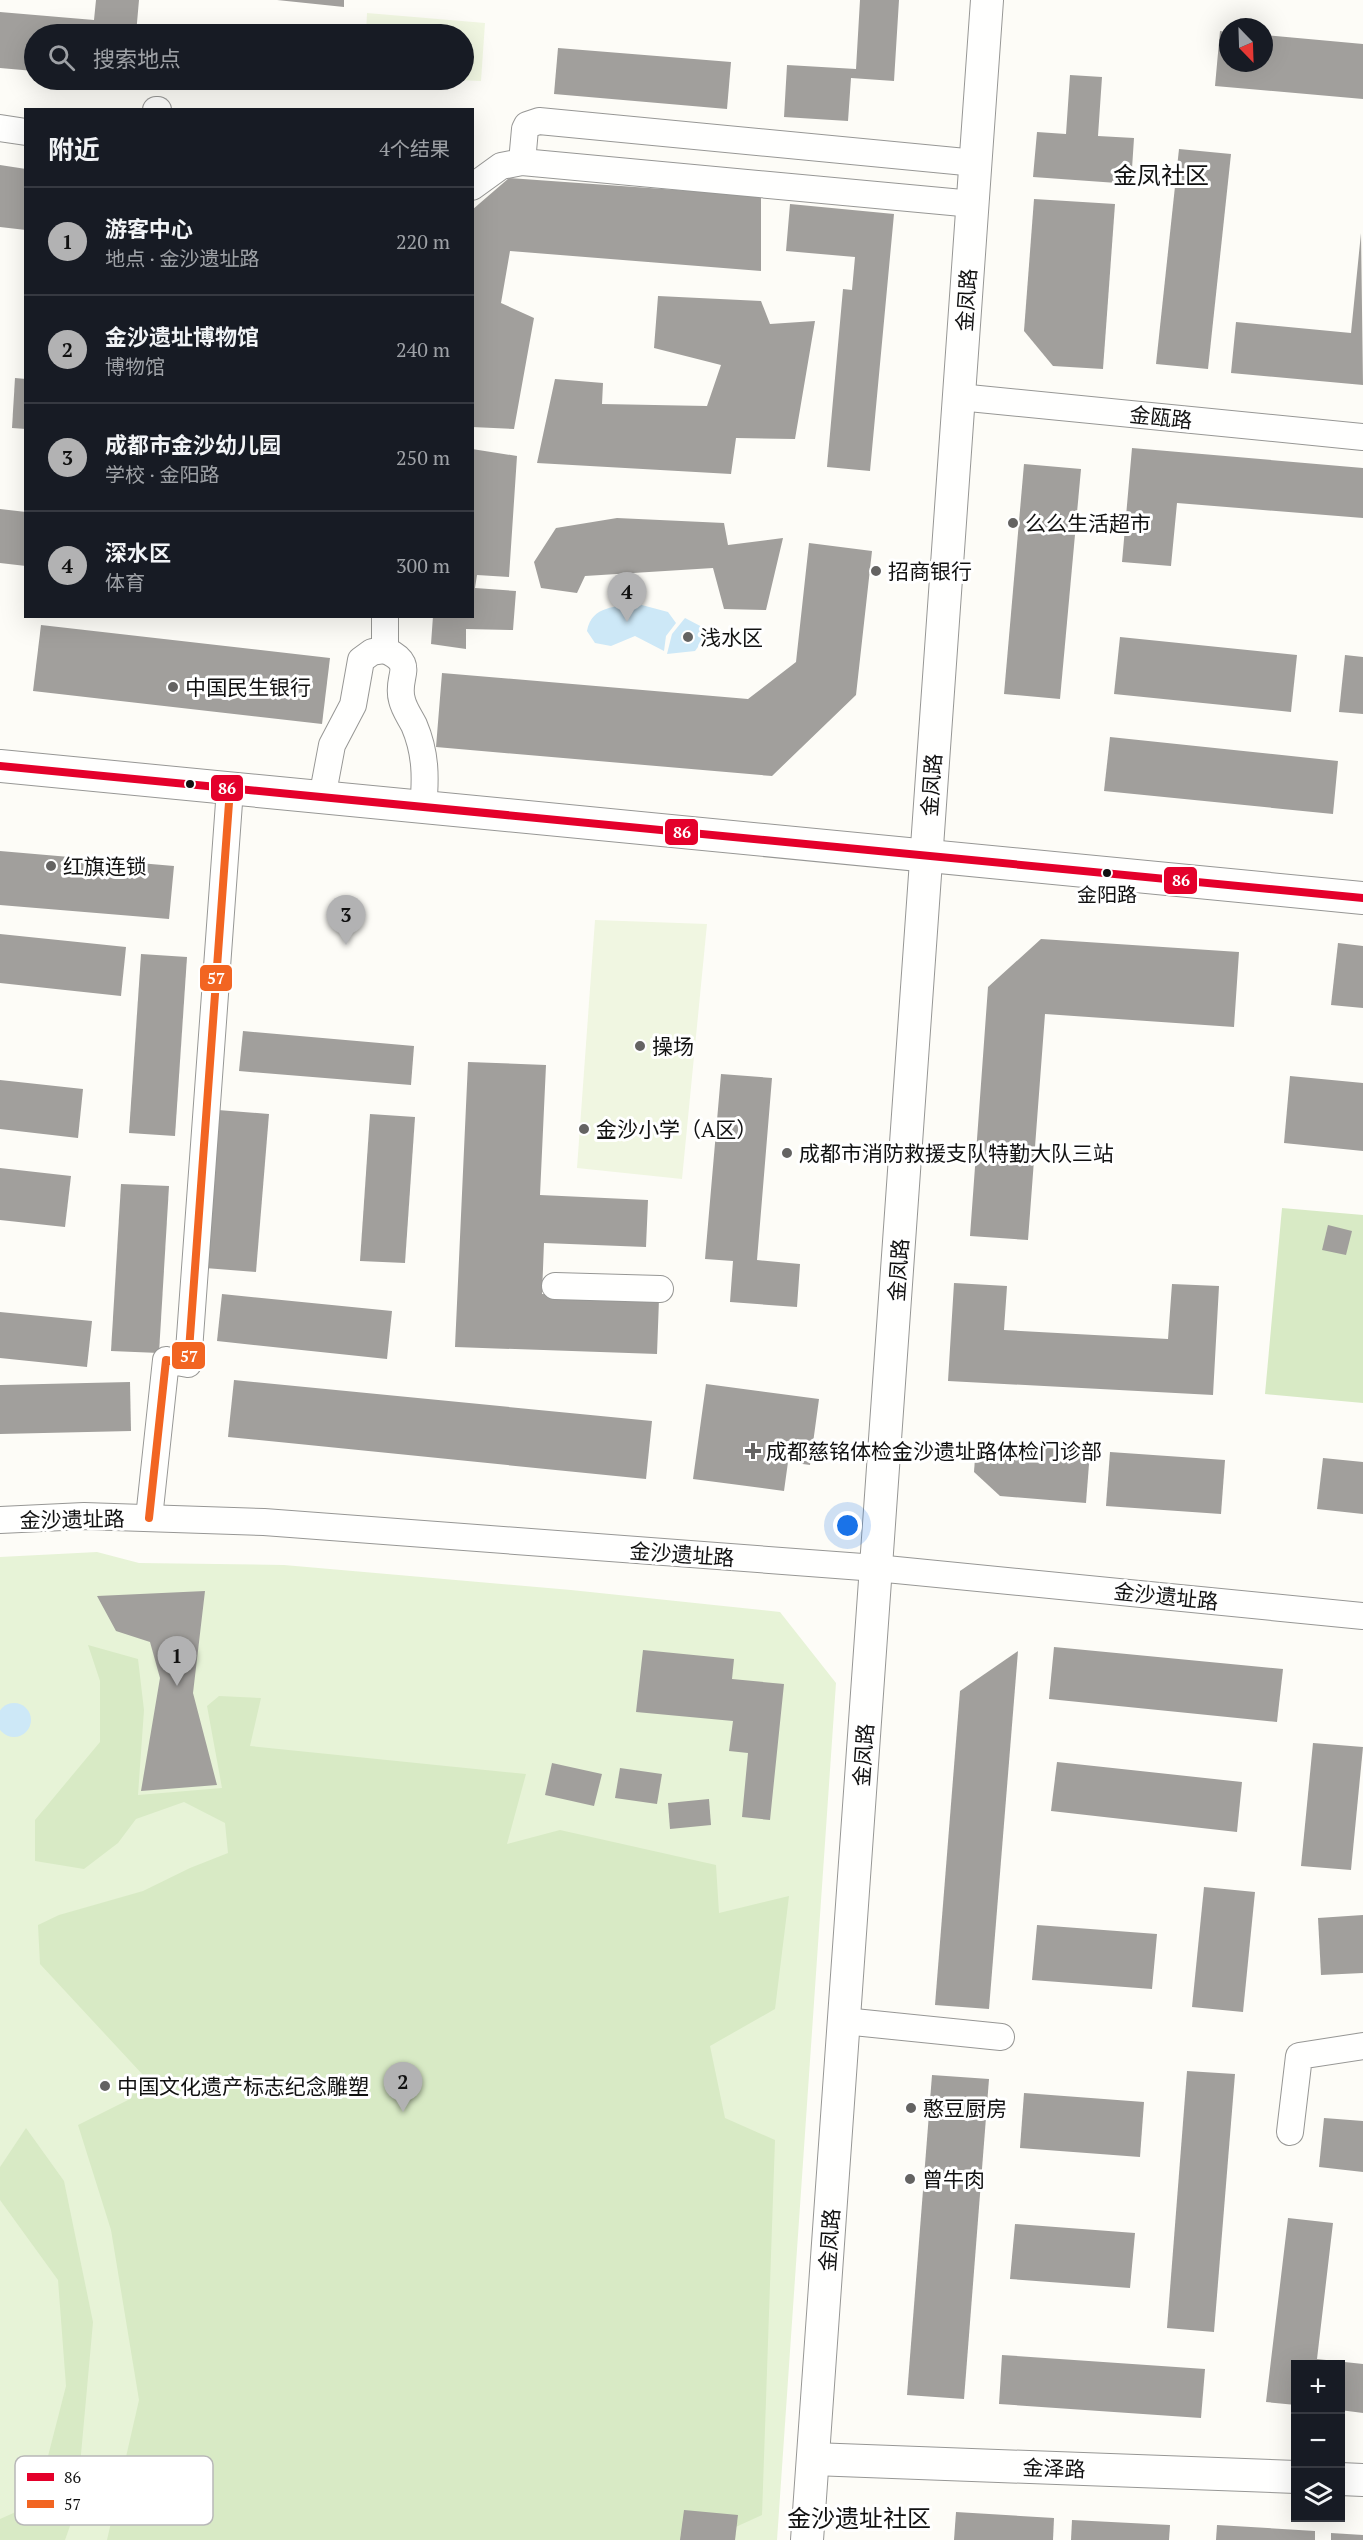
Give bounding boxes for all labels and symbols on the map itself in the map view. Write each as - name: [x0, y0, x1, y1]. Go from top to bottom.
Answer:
- north arrow: [1219, 18, 1273, 72]
- district label: 金凤社区: [1113, 159, 1209, 191]
- street label: 金凤路: [950, 268, 982, 332]
- street label: 金瓯路: [1128, 400, 1194, 434]
- place label: 么么生活超市: [1025, 509, 1151, 537]
- marker: 么么生活超市: [1006, 516, 1020, 530]
- place label: 招商银行: [888, 557, 972, 585]
- marker: 招商银行: [869, 564, 883, 578]
- pin: 4: [608, 572, 646, 622]
- place label: 浅水区: [700, 623, 763, 651]
- marker: 浅水区: [681, 630, 695, 644]
- place label: 中国民生银行: [185, 673, 311, 701]
- marker: 中国民生银行: [166, 680, 180, 694]
- street label: 金凤路: [915, 753, 947, 817]
- line badge: 86: [210, 774, 244, 802]
- text: 86: [218, 777, 236, 799]
- unlabelled marker: [184, 778, 196, 790]
- line badge: 86: [664, 818, 699, 846]
- text: 86: [673, 821, 691, 843]
- place label: 红旗连锁: [63, 852, 147, 880]
- marker: 红旗连锁: [44, 859, 58, 873]
- line badge: 86: [1163, 866, 1198, 895]
- marker: 金阳路: [1101, 867, 1113, 879]
- text: 86: [1172, 869, 1190, 891]
- place label: 金阳路: [1077, 881, 1137, 908]
- pin: 3: [326, 896, 366, 945]
- line badge: 57: [199, 964, 233, 992]
- text: 57: [207, 967, 225, 989]
- place label: 操场: [652, 1032, 694, 1060]
- marker: 操场: [633, 1039, 647, 1053]
- place label: 金沙小学（A区）: [596, 1115, 757, 1143]
- marker: 金沙小学（A区）: [577, 1122, 591, 1136]
- place label: 成都市消防救援支队特勤大队三站: [799, 1139, 1114, 1167]
- marker: 成都市消防救援支队特勤大队三站: [780, 1146, 794, 1160]
- street label: 金凤路: [882, 1238, 914, 1302]
- line badge: 57: [171, 1341, 206, 1370]
- text: 57: [180, 1345, 198, 1367]
- place label: 成都慈铭体检金沙遗址路体检门诊部: [766, 1437, 1102, 1465]
- marker: 成都慈铭体检金沙遗址路体检门诊部: [744, 1442, 762, 1460]
- street label: 金沙遗址路: [19, 1504, 125, 1534]
- your location: [833, 1511, 862, 1540]
- street label: 金沙遗址路: [629, 1536, 735, 1572]
- street label: 金沙遗址路: [1112, 1577, 1220, 1615]
- pin: 1: [158, 1636, 196, 1686]
- street label: 金凤路: [847, 1723, 879, 1787]
- pin: 2: [384, 2062, 422, 2112]
- place label: 中国文化遗产标志纪念雕塑: [117, 2072, 369, 2100]
- marker: 中国文化遗产标志纪念雕塑: [98, 2079, 112, 2093]
- place label: 憨豆厨房: [923, 2094, 1007, 2122]
- marker: 憨豆厨房: [904, 2101, 918, 2115]
- place label: 曾牛肉: [922, 2165, 985, 2193]
- marker: 曾牛肉: [903, 2172, 917, 2186]
- street label: 金凤路: [813, 2208, 845, 2272]
- street label: 金泽路: [1022, 2453, 1086, 2483]
- legend: [15, 2456, 213, 2525]
- text: 86: [64, 2466, 82, 2488]
- text: 57: [64, 2493, 81, 2515]
- district label: 金沙遗址社区: [787, 2502, 931, 2534]

